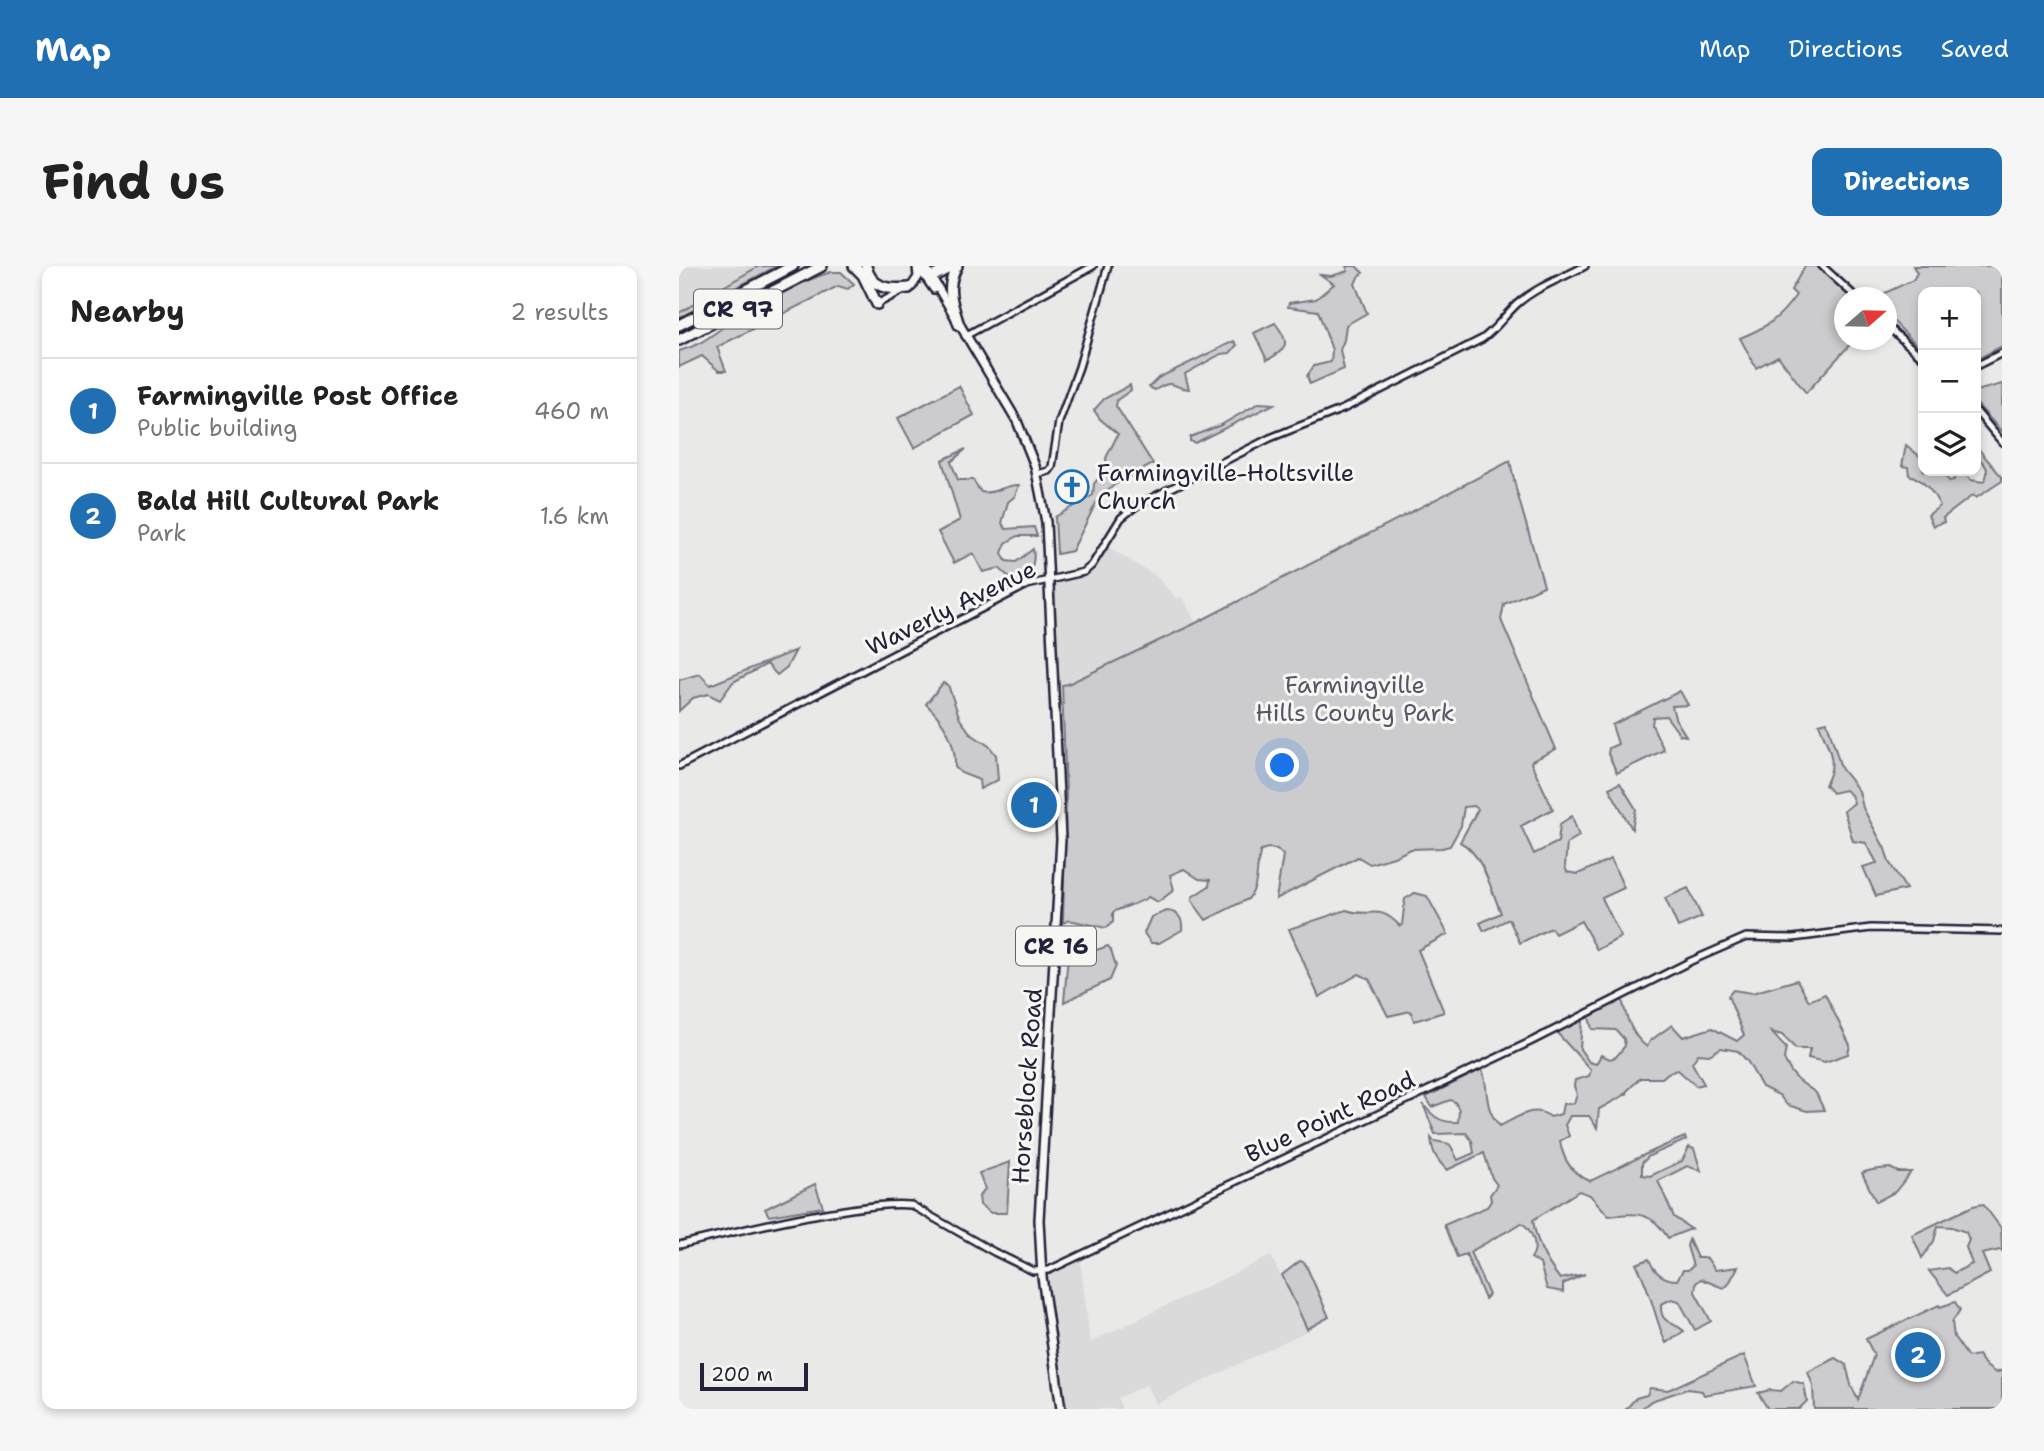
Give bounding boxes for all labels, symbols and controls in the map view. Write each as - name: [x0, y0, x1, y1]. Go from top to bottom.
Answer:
- text: Map: [35, 27, 111, 72]
- text: Map: [1699, 33, 1750, 65]
- text: Directions: [1788, 33, 1903, 65]
- text: Saved: [1941, 33, 2009, 65]
- button: Directions: [1812, 148, 2002, 216]
- text: Find us: [42, 149, 225, 215]
- north arrow: [1834, 287, 1897, 350]
- map controls: [1918, 287, 1981, 476]
- button: +: [1918, 287, 1981, 350]
- road number: CR 97: [694, 290, 782, 328]
- text: Nearby: [70, 291, 185, 332]
- text: 2 results: [510, 297, 609, 327]
- button: −: [1918, 350, 1981, 413]
- text: Farmingville Post Office: [137, 378, 459, 413]
- text: 1: [88, 396, 98, 426]
- text: 460 m: [534, 396, 609, 426]
- text: Public building: [137, 413, 297, 443]
- button: layers: [1918, 413, 1981, 476]
- place label: Farmingville-Holtsville Church: [1097, 457, 1354, 517]
- church icon: Farmingville-Holtsville Church: [1053, 468, 1091, 506]
- text: Bald Hill Cultural Park: [137, 483, 440, 518]
- text: 2: [85, 501, 101, 531]
- text: 1.6 km: [540, 501, 609, 531]
- text: Park: [137, 518, 186, 548]
- street label: Waverly Avenue: [861, 553, 1041, 663]
- park label: Farmingville Hills County Park: [1256, 669, 1454, 729]
- your location: [1265, 748, 1299, 782]
- pin: 1: [1011, 779, 1057, 831]
- road number: CR 16: [1016, 926, 1096, 966]
- street label: Horseblock Road: [1004, 987, 1050, 1185]
- street label: Blue Point Road: [1240, 1064, 1420, 1170]
- pin: 2: [1895, 1329, 1941, 1381]
- scale bar: [700, 1360, 809, 1392]
- text: 200 m: [711, 1362, 773, 1387]

